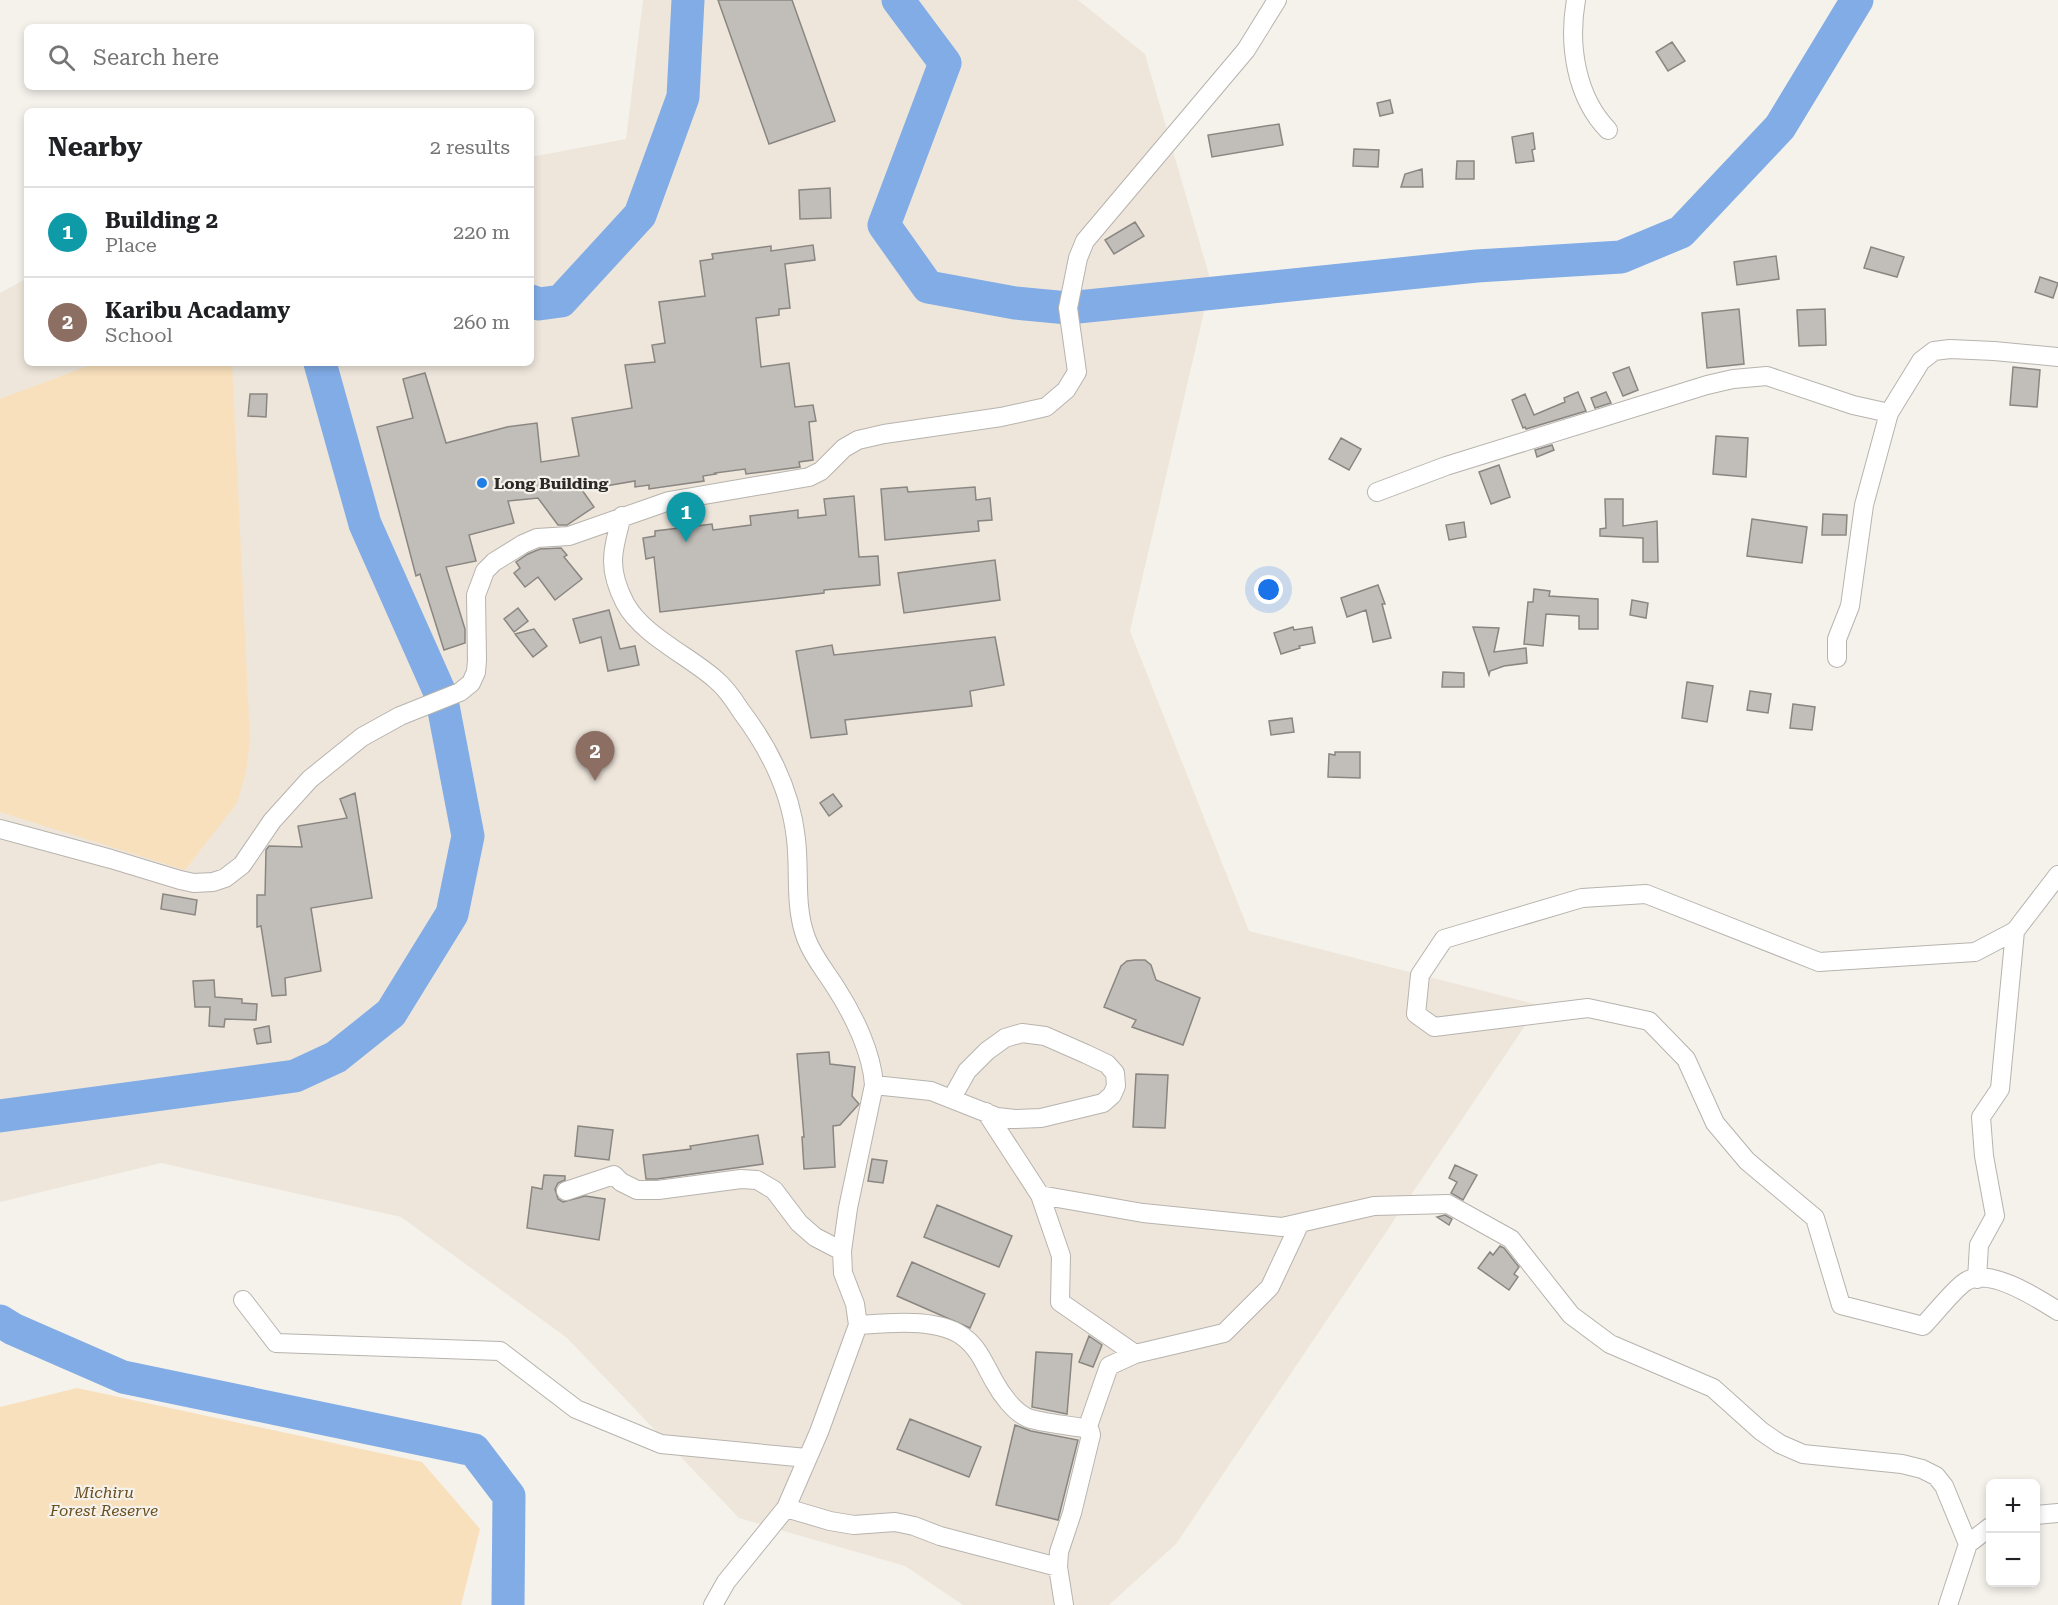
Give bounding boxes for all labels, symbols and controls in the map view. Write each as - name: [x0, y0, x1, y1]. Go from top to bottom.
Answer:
- search box: [24, 24, 534, 90]
- icon: search: [45, 41, 78, 74]
- text: Search here: [93, 45, 219, 70]
- text: Nearby: [48, 132, 142, 162]
- text: 2 results: [430, 135, 510, 159]
- text: Building 2: [105, 208, 218, 233]
- text: 1: [62, 220, 73, 244]
- text: 220 m: [453, 220, 510, 244]
- text: Place: [105, 233, 157, 257]
- text: Karibu Acadamy: [105, 298, 290, 323]
- text: 2: [62, 310, 73, 334]
- text: 260 m: [453, 310, 510, 334]
- text: School: [105, 323, 173, 347]
- place label: Long Building: [494, 474, 609, 493]
- marker: Long Building: [475, 476, 489, 490]
- pin: 1: [666, 492, 706, 542]
- your location: [1254, 575, 1283, 604]
- pin: 2: [576, 732, 614, 781]
- map controls: [1986, 1479, 2040, 1587]
- button: +: [1986, 1479, 2040, 1533]
- park label: Michiru Forest Reserve: [49, 1483, 158, 1520]
- button: −: [1986, 1533, 2040, 1587]

